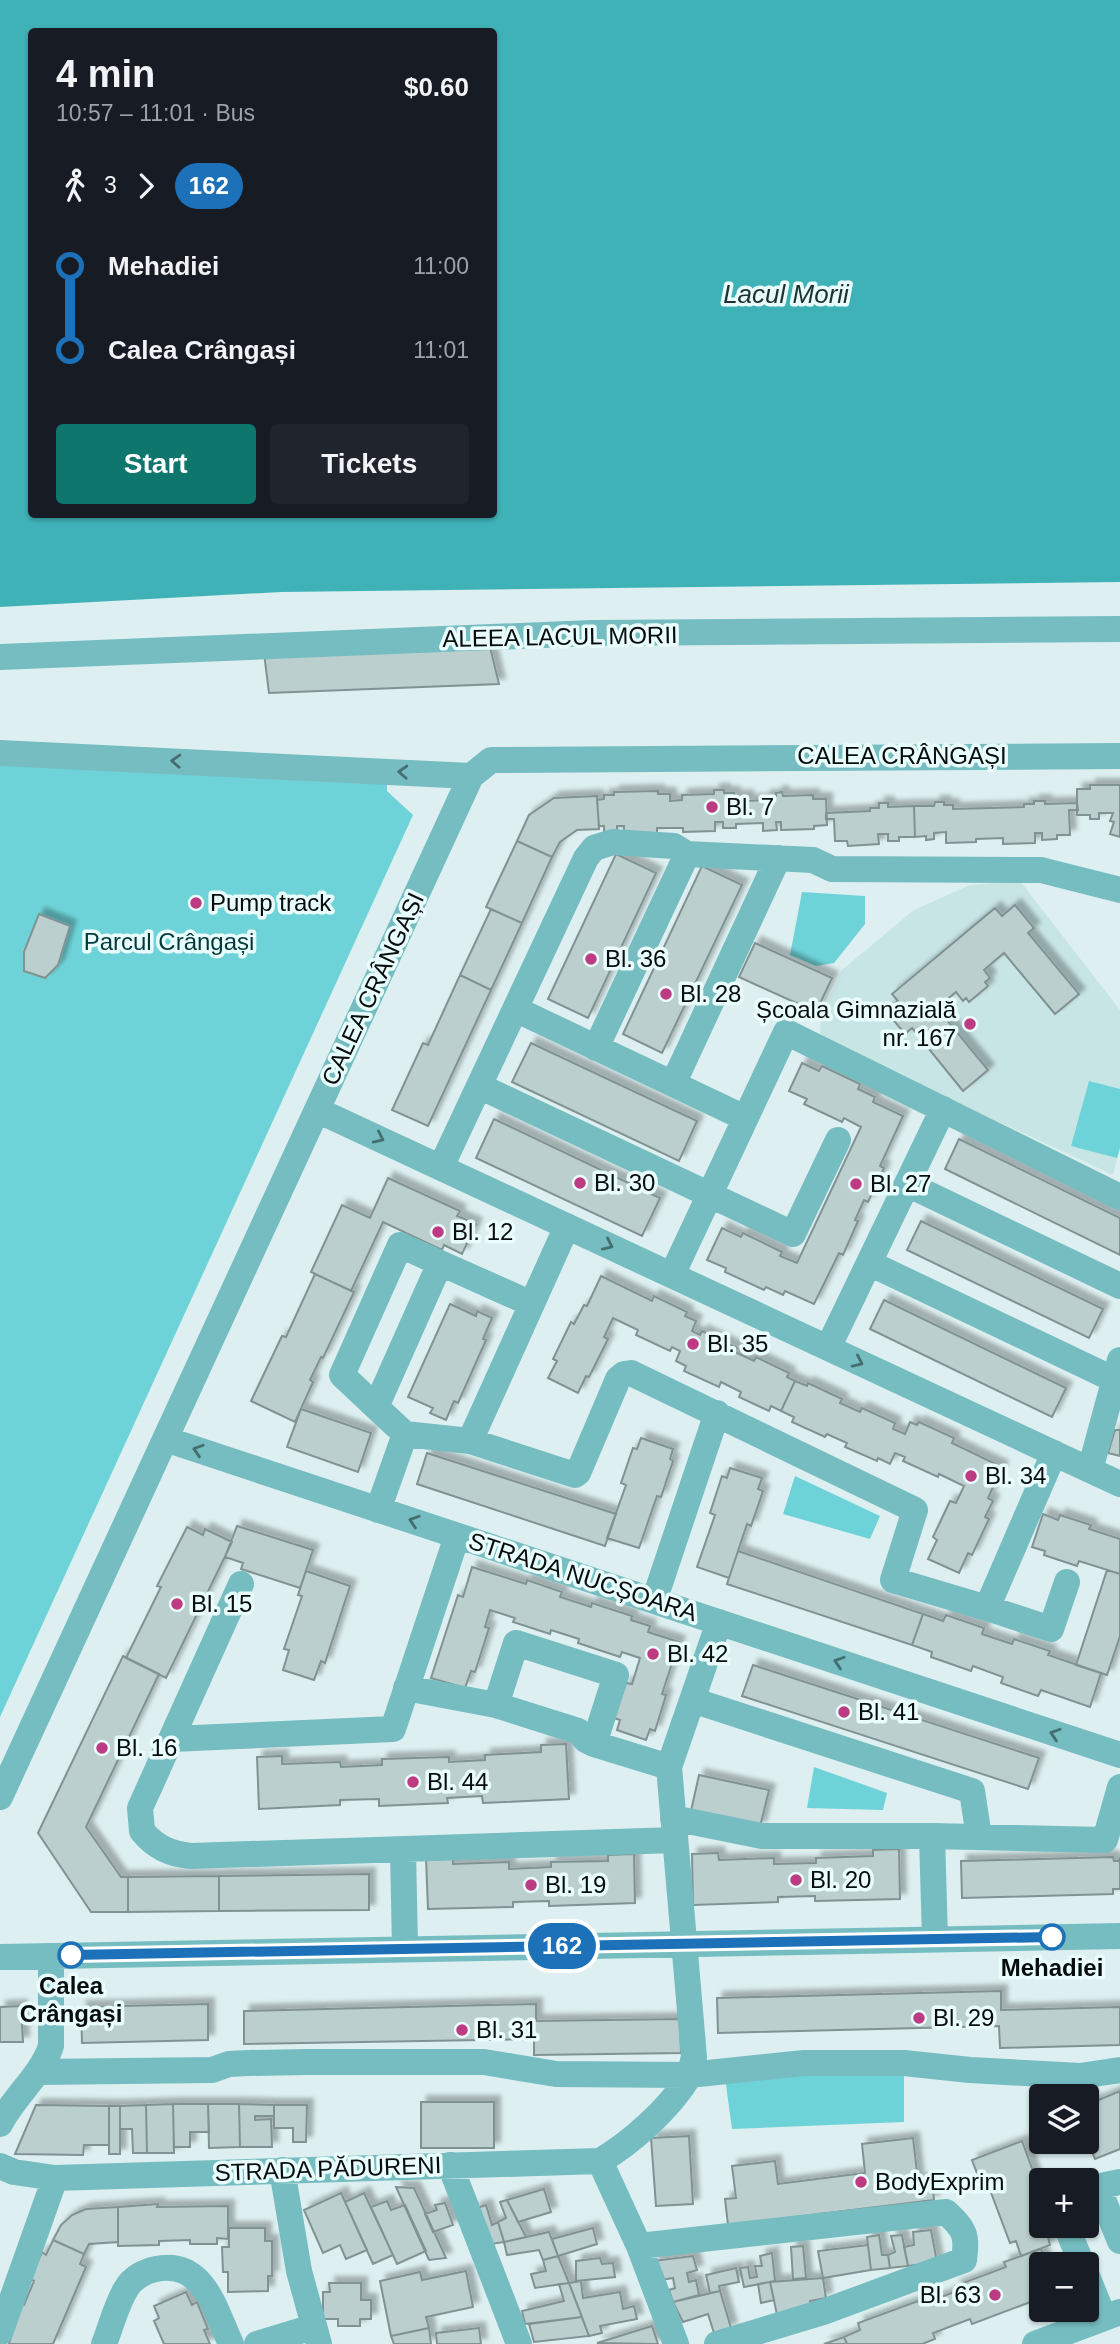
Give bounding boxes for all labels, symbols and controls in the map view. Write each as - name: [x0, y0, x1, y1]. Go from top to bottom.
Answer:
- text: 4 min: [56, 53, 155, 95]
- text: $0.60: [404, 72, 469, 102]
- text: 10:57 – 11:01 · Bus: [56, 100, 255, 126]
- icon: walk: [56, 167, 94, 205]
- icon: forward: [127, 167, 165, 205]
- text: 3: [104, 172, 117, 198]
- text: 162: [189, 172, 229, 199]
- text: Mehadiei: [108, 251, 219, 281]
- text: 11:00: [413, 253, 469, 279]
- water label: Lacul Morii: [723, 279, 850, 309]
- text: Calea Crângași: [108, 335, 296, 365]
- text: 11:01: [413, 337, 469, 363]
- button: Start: [56, 424, 256, 504]
- button: Tickets: [270, 424, 469, 504]
- street label: ALEEA LACUL MORII: [442, 621, 678, 652]
- street label: CALEA CRÂNGAȘI: [797, 742, 1007, 769]
- one-way arrow: [170, 754, 181, 769]
- one-way arrow: [397, 765, 408, 780]
- place label: Bl. 7: [726, 793, 774, 820]
- marker: Bl. 7: [704, 799, 720, 815]
- street label: CALEA CRÂNGAȘI: [316, 888, 429, 1089]
- place label: Pump track: [210, 889, 332, 916]
- marker: Pump track: [188, 895, 204, 911]
- park label: Parcul Crângași: [84, 928, 254, 955]
- place label: Bl. 36: [605, 945, 666, 972]
- marker: Bl. 36: [583, 951, 599, 967]
- place label: Bl. 28: [680, 980, 741, 1007]
- marker: Bl. 28: [658, 986, 674, 1002]
- place label: Școala Gimnazială nr. 167: [756, 996, 957, 1051]
- marker: Școala Gimnazială nr. 167: [962, 1016, 978, 1032]
- one-way arrow: [372, 1130, 384, 1144]
- place label: Bl. 30: [594, 1169, 655, 1196]
- place label: Bl. 27: [870, 1170, 931, 1197]
- marker: Bl. 30: [572, 1175, 588, 1191]
- marker: Bl. 27: [848, 1176, 864, 1192]
- place label: Bl. 12: [452, 1218, 513, 1245]
- marker: Bl. 12: [430, 1224, 446, 1240]
- one-way arrow: [601, 1237, 613, 1251]
- place label: Bl. 35: [707, 1330, 768, 1357]
- marker: Bl. 35: [685, 1336, 701, 1352]
- one-way arrow: [851, 1353, 864, 1367]
- one-way arrow: [192, 1444, 205, 1458]
- place label: Bl. 34: [985, 1462, 1046, 1489]
- marker: Bl. 34: [963, 1468, 979, 1484]
- one-way arrow: [408, 1515, 420, 1530]
- street label: STRADA NUCȘOARA: [465, 1527, 701, 1626]
- place label: Bl. 15: [191, 1590, 252, 1617]
- marker: Bl. 15: [169, 1596, 185, 1612]
- place label: Bl. 42: [667, 1640, 728, 1667]
- marker: Bl. 42: [645, 1646, 661, 1662]
- one-way arrow: [834, 1656, 846, 1670]
- place label: Bl. 41: [858, 1698, 919, 1725]
- marker: Bl. 41: [836, 1704, 852, 1720]
- one-way arrow: [1050, 1727, 1062, 1742]
- place label: Bl. 16: [116, 1734, 177, 1761]
- marker: Bl. 16: [94, 1740, 110, 1756]
- place label: Bl. 44: [427, 1768, 488, 1795]
- marker: Bl. 44: [405, 1774, 421, 1790]
- place label: Bl. 20: [810, 1866, 871, 1893]
- place label: Bl. 19: [545, 1871, 606, 1898]
- marker: Bl. 20: [788, 1872, 804, 1888]
- marker: Bl. 19: [523, 1877, 539, 1893]
- line badge: 162: [522, 1923, 602, 1969]
- marker: Mehadiei: [1039, 1924, 1065, 1950]
- text: 162: [542, 1932, 582, 1959]
- marker: Calea Crângași: [58, 1942, 84, 1968]
- place label: Mehadiei: [1001, 1954, 1103, 1981]
- place label: Calea Crângași: [20, 1972, 122, 2028]
- place label: Bl. 29: [933, 2004, 994, 2031]
- marker: Bl. 29: [911, 2010, 927, 2026]
- place label: Bl. 31: [476, 2016, 537, 2043]
- marker: Bl. 31: [454, 2022, 470, 2038]
- map controls: [1029, 2084, 1099, 2322]
- button: layers: [1029, 2084, 1099, 2154]
- street label: STRADA PĂDURENI: [214, 2151, 442, 2186]
- place label: BodyExprim: [875, 2168, 1004, 2195]
- button: +: [1029, 2168, 1099, 2238]
- marker: BodyExprim: [853, 2174, 869, 2190]
- button: −: [1029, 2252, 1099, 2322]
- place label: Bl. 63: [920, 2281, 981, 2308]
- marker: Bl. 63: [987, 2287, 1003, 2303]

